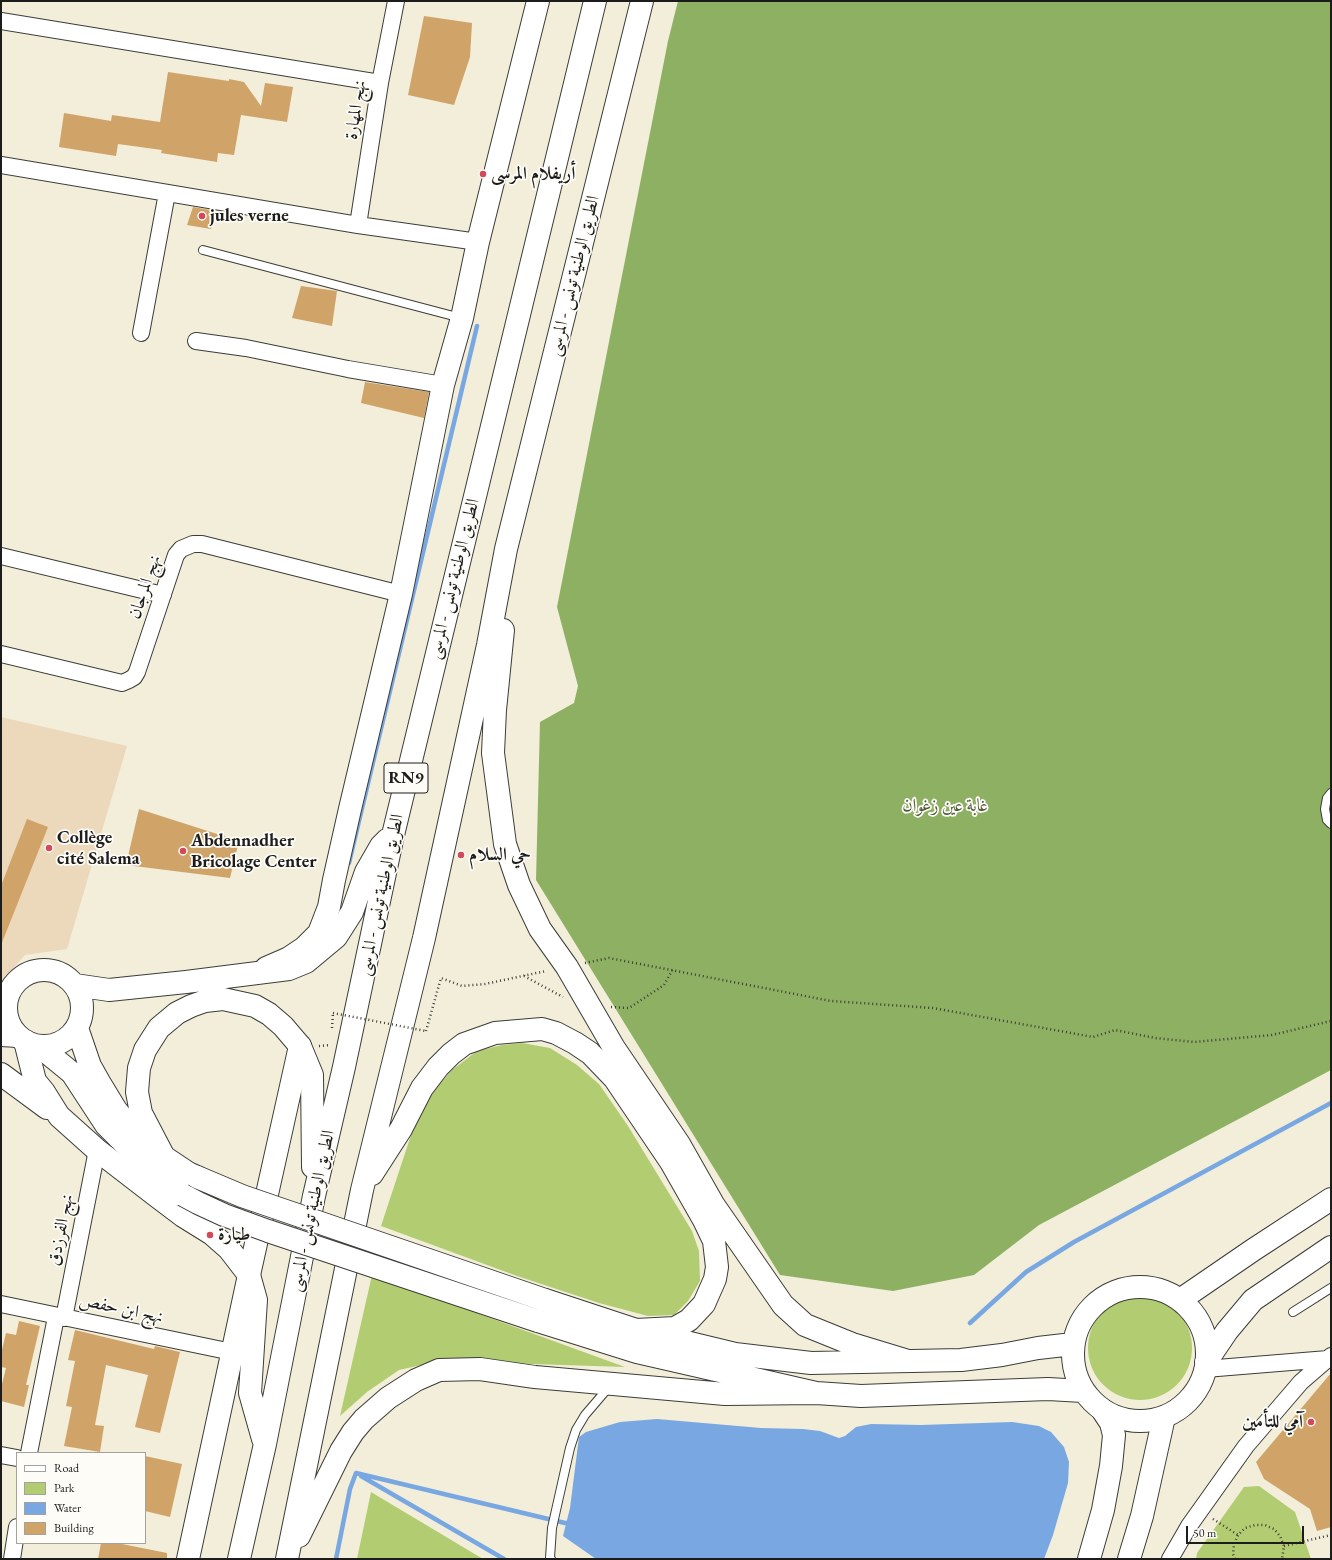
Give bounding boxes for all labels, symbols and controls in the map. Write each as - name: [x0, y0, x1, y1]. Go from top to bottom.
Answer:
- street label: نهج المهارة: [341, 79, 371, 141]
- place label: أريفلام المرسى: [491, 163, 575, 185]
- marker: أريفلام المرسى: [478, 169, 488, 179]
- street label: الطريق الوطنية تونس - المرسى: [544, 193, 604, 359]
- place label: jules verne: [210, 205, 289, 227]
- marker: jules verne: [197, 211, 207, 221]
- street label: الطريق الوطنية تونس - المرسى: [424, 496, 484, 662]
- street label: نهج المرجان: [124, 552, 166, 622]
- road number: RN9: [384, 763, 428, 793]
- park label: غابة عين زغوان: [902, 795, 988, 817]
- street label: الطريق الوطنية تونس - المرسى: [353, 812, 409, 978]
- place label: Collège cité Salema: [57, 827, 140, 870]
- place label: Abdennadher Bricolage Center: [191, 830, 317, 872]
- marker: Collège cité Salema: [44, 843, 54, 853]
- place label: حي السلام: [469, 844, 531, 866]
- marker: Abdennadher Bricolage Center: [178, 846, 188, 856]
- marker: حي السلام: [456, 850, 466, 860]
- street label: الطريق الوطنية تونس - المرسى: [284, 1128, 340, 1294]
- street label: نهج الفرزدق: [43, 1192, 79, 1268]
- place label: طيارة: [218, 1224, 251, 1246]
- marker: طيارة: [205, 1230, 215, 1240]
- street label: نهج ابن حفص: [77, 1290, 165, 1328]
- place label: آمي للتأمين: [1242, 1411, 1303, 1433]
- marker: آمي للتأمين: [1306, 1417, 1316, 1427]
- legend: [16, 1452, 146, 1544]
- text: Road: [54, 1460, 79, 1476]
- text: Park: [54, 1480, 74, 1496]
- text: Water: [54, 1500, 81, 1516]
- scale bar: [1188, 1518, 1306, 1544]
- text: Building: [54, 1520, 94, 1536]
- text: 50 m: [1193, 1525, 1216, 1541]

